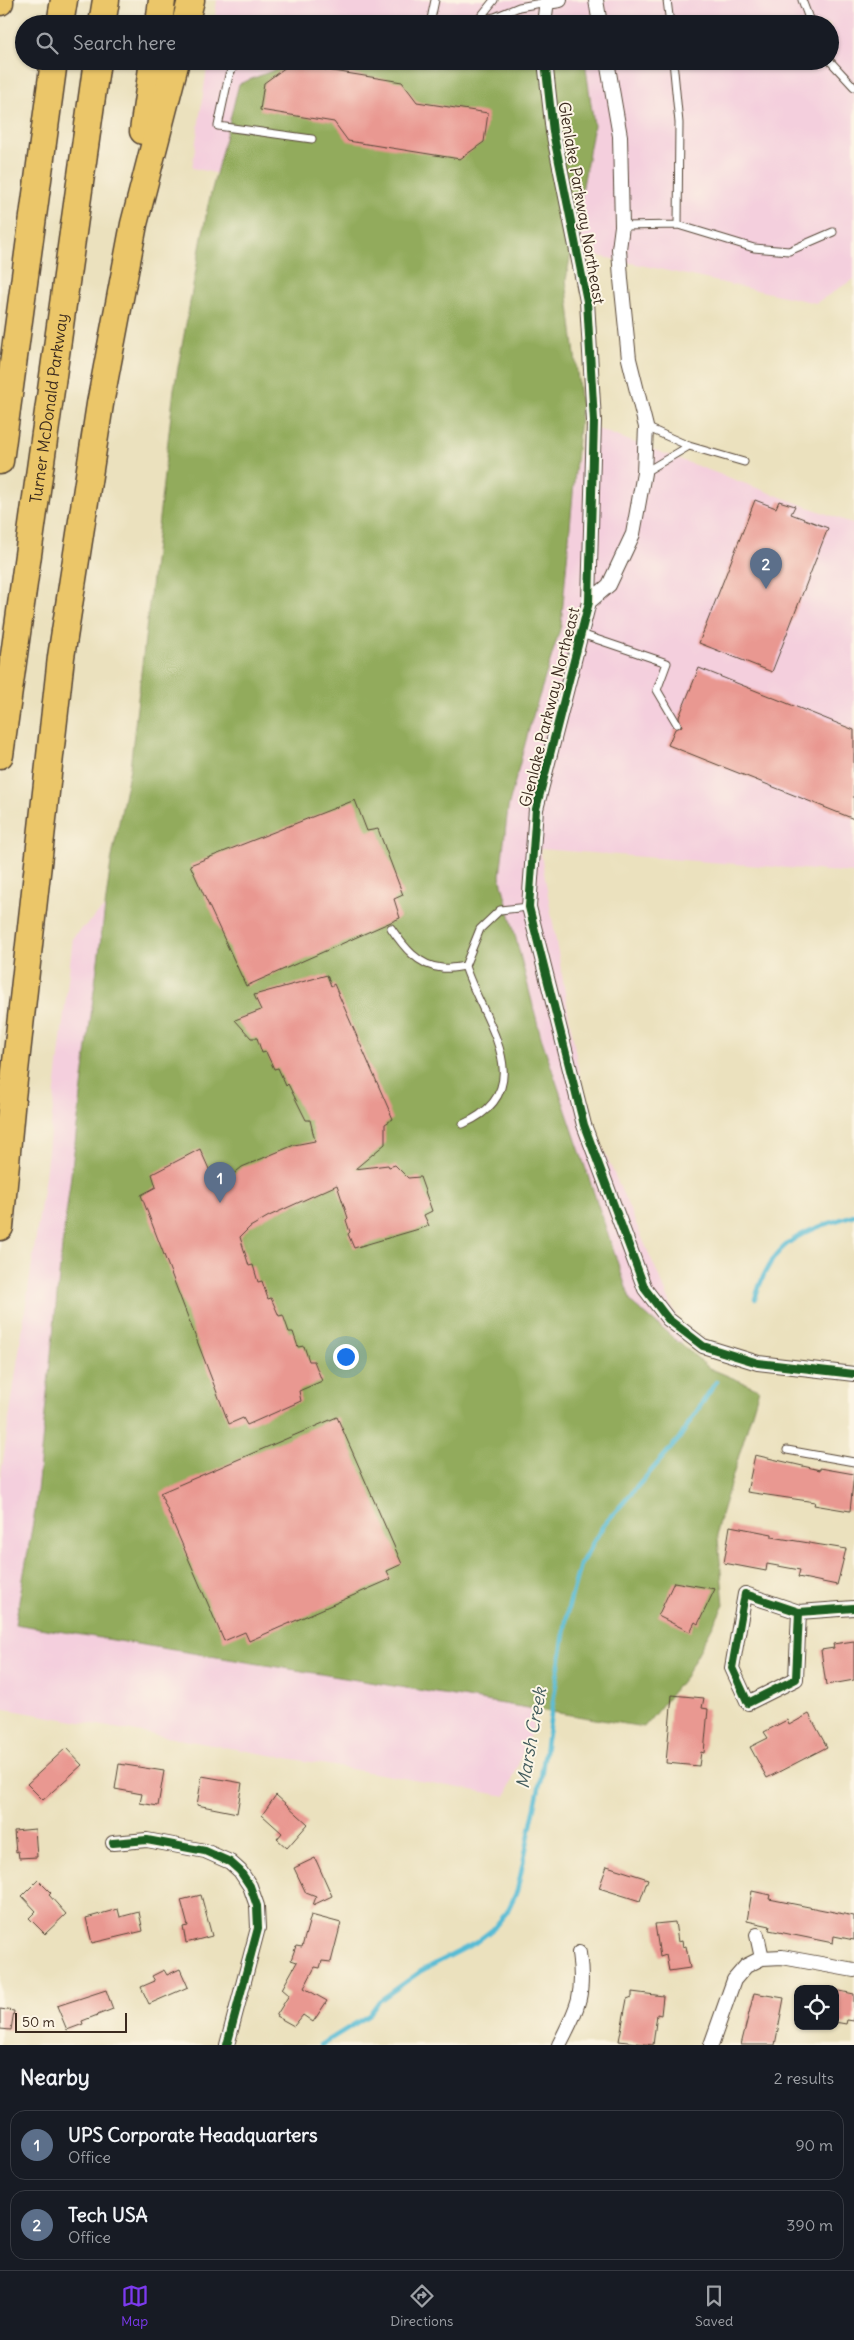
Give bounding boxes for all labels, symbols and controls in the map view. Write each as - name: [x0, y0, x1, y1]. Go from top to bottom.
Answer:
- search box: [15, 15, 839, 70]
- icon: search: [33, 29, 61, 57]
- text: Search here: [73, 31, 176, 55]
- street label: Glenlake Parkway Northeast: [554, 100, 610, 306]
- street label: Turner McDonald Parkway: [25, 312, 72, 505]
- pin: 2: [750, 548, 782, 589]
- street label: Glenlake Parkway Northeast: [514, 604, 584, 809]
- pin: 1: [204, 1162, 236, 1203]
- your location: [333, 1344, 359, 1370]
- water label: Marsh Creek: [511, 1684, 552, 1790]
- map controls: [794, 1985, 839, 2030]
- button: locate: [794, 1985, 839, 2030]
- scale bar: [15, 2010, 128, 2033]
- text: 50 m: [22, 2013, 55, 2031]
- text: Nearby: [20, 2064, 90, 2091]
- text: 2 results: [774, 2068, 834, 2088]
- text: UPS Corporate Headquarters: [68, 2123, 318, 2147]
- text: 1: [34, 2135, 40, 2155]
- text: 90 m: [795, 2135, 833, 2155]
- text: Office: [68, 2147, 111, 2167]
- text: Tech USA: [68, 2203, 148, 2227]
- text: 2: [33, 2215, 41, 2235]
- text: 390 m: [786, 2215, 833, 2235]
- text: Office: [68, 2227, 111, 2247]
- tab: Map: [121, 2282, 149, 2330]
- tab: Directions: [390, 2282, 453, 2330]
- tab: Saved: [695, 2282, 733, 2330]

